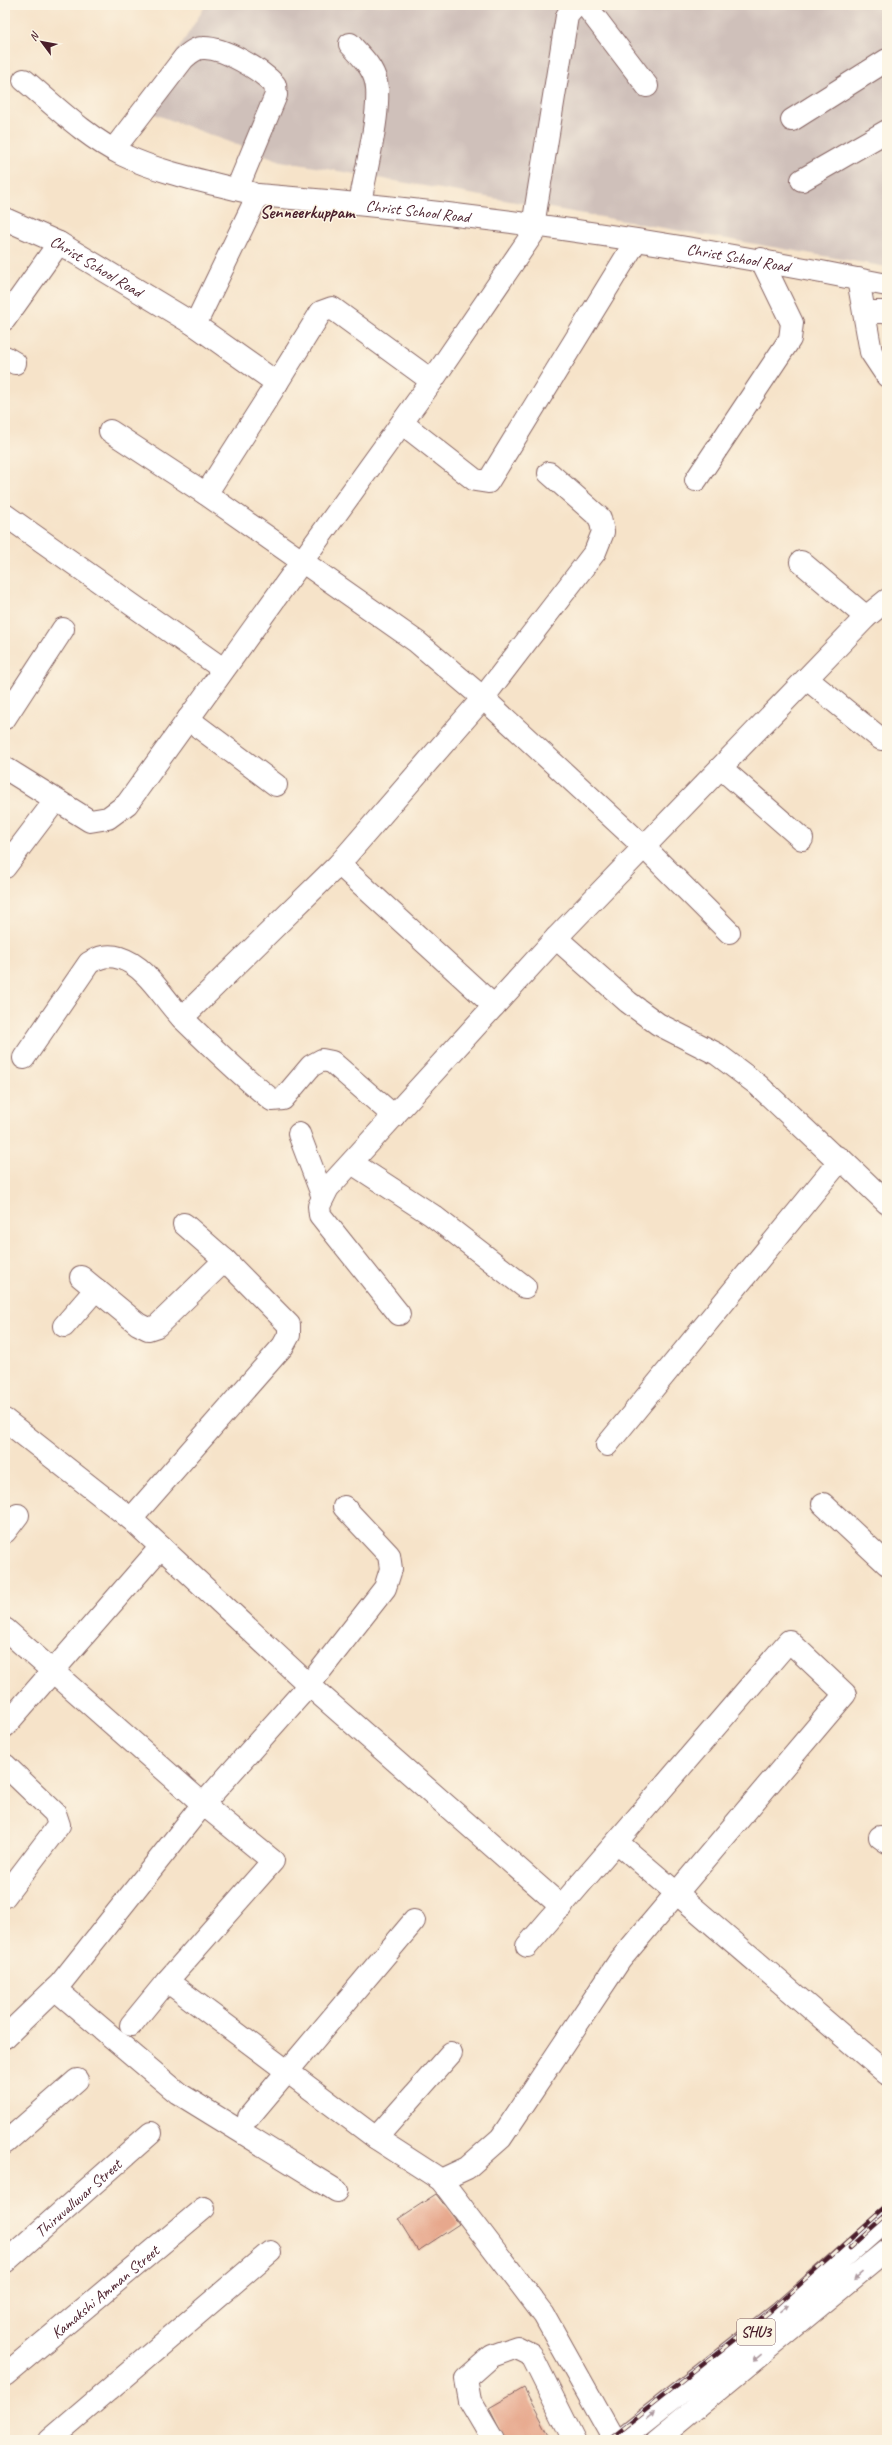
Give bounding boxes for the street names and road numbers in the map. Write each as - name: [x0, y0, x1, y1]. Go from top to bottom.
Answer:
- street label: Christ School Road: [365, 196, 473, 228]
- street label: Christ School Road: [47, 231, 148, 303]
- street label: Christ School Road: [685, 239, 794, 277]
- street label: Thiruvalluvar Street: [31, 2154, 127, 2242]
- street label: Kamakshi Amman Street: [47, 2240, 165, 2343]
- road number: SHU3: [737, 2319, 775, 2345]

